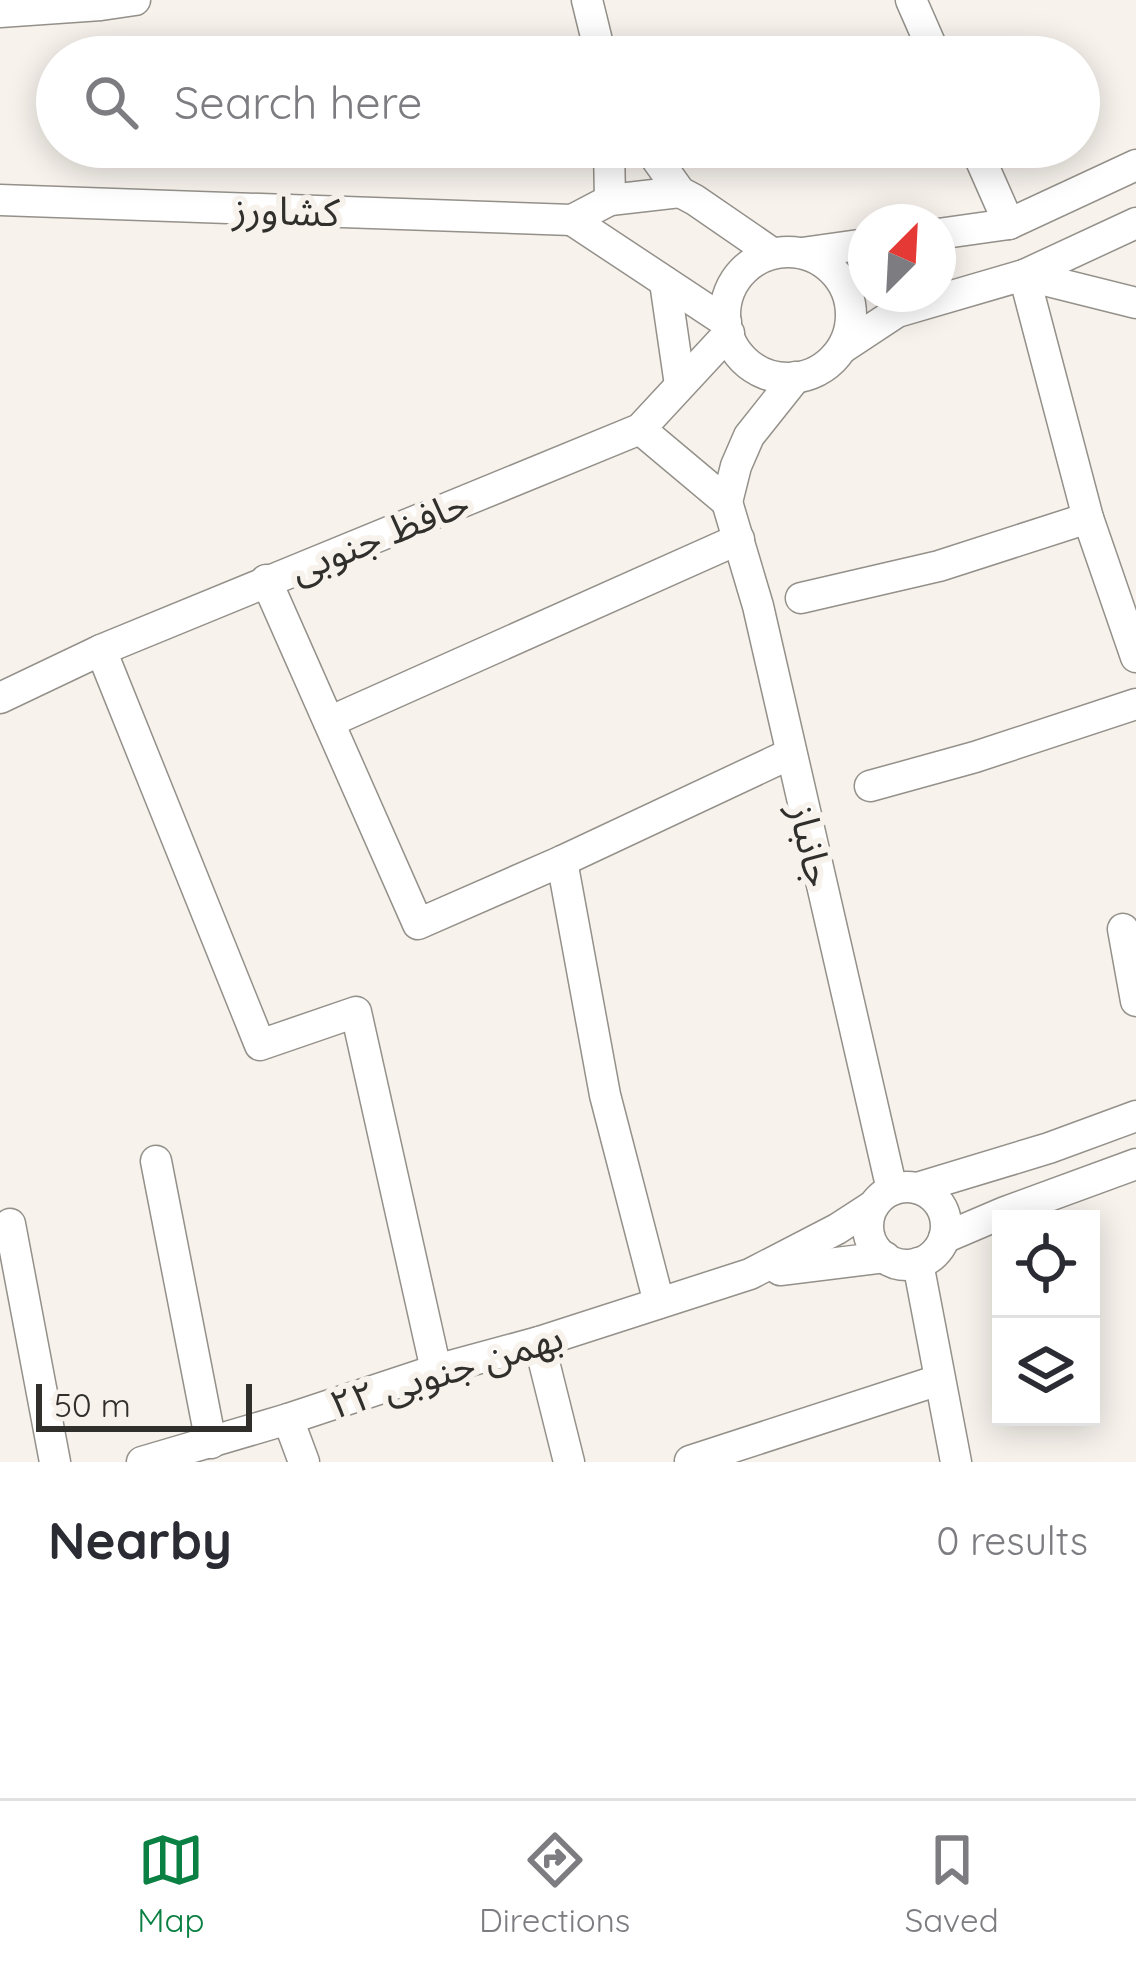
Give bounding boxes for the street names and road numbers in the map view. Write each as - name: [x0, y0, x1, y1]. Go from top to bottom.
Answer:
- street label: کشاورز: [231, 184, 341, 236]
- street label: حافظ جنوبی: [282, 477, 476, 593]
- street label: جانباز: [778, 798, 845, 891]
- street label: ۲۲ بهمن جنوبی: [324, 1311, 568, 1429]

